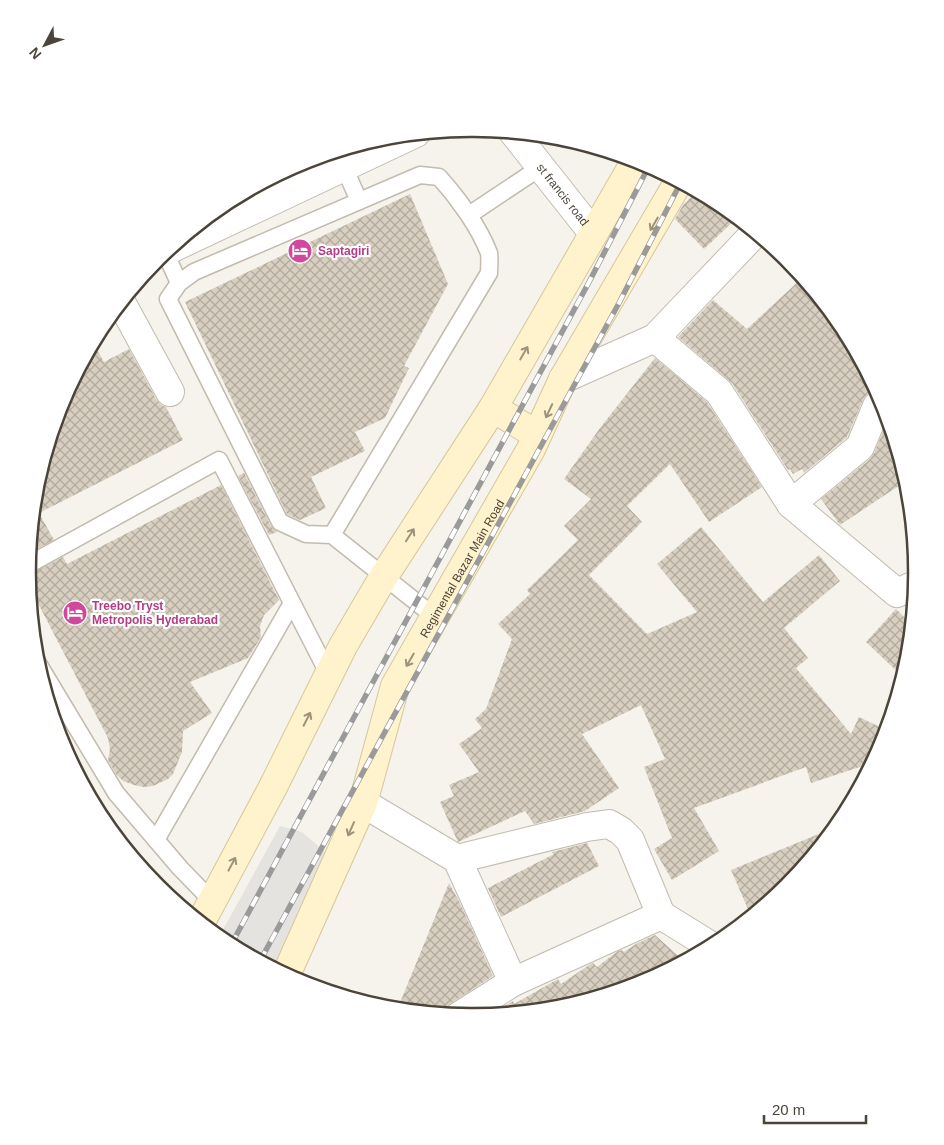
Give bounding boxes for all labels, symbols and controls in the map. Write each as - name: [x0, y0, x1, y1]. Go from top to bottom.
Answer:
- north arrow: [20, 20, 70, 70]
- text: N: [26, 44, 45, 63]
- street label: st francis road: [534, 161, 592, 229]
- one-way arrow: [649, 216, 659, 230]
- hotel icon: Saptagiri: [287, 238, 313, 264]
- place label: Saptagiri: [318, 244, 369, 258]
- one-way arrow: [520, 346, 530, 361]
- one-way arrow: [543, 403, 553, 418]
- street label: Regimental Bazar Main Road: [417, 497, 507, 640]
- one-way arrow: [406, 529, 416, 543]
- place label: Treebo Tryst Metropolis Hyderabad: [92, 599, 218, 627]
- hotel icon: Treebo Tryst Metropolis Hyderabad: [62, 600, 88, 626]
- one-way arrow: [405, 652, 415, 666]
- one-way arrow: [302, 712, 312, 727]
- one-way arrow: [346, 821, 356, 836]
- one-way arrow: [227, 856, 237, 871]
- scale bar: [764, 1092, 866, 1124]
- text: 20 m: [772, 1101, 805, 1118]

